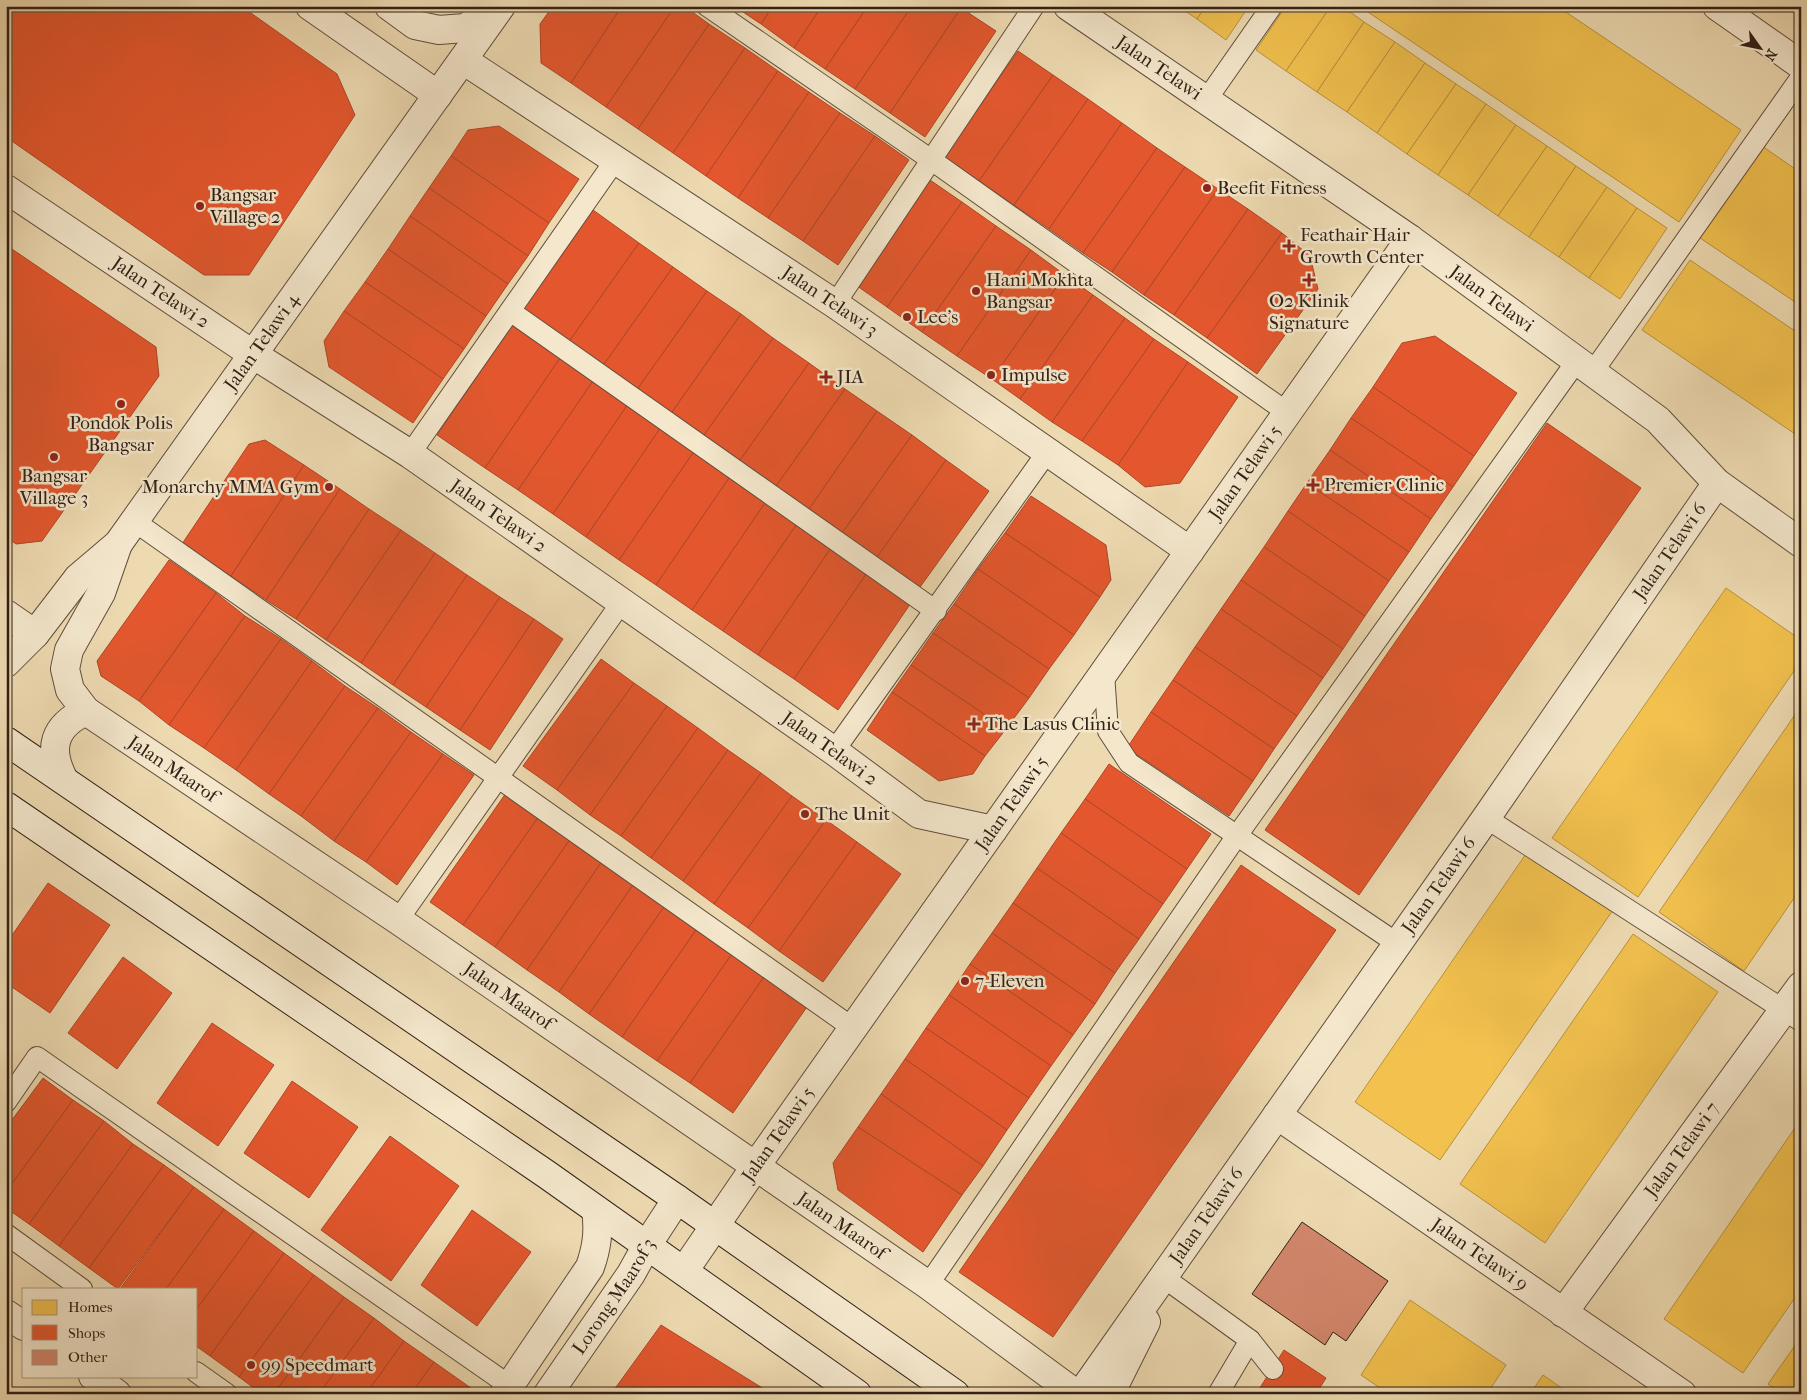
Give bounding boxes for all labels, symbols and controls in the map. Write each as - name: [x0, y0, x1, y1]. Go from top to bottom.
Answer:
- north arrow: [1734, 22, 1784, 72]
- street label: Jalan Telawi: [1110, 30, 1206, 105]
- text: N: [1760, 46, 1781, 64]
- place label: Beefit Fitness: [1217, 177, 1326, 199]
- marker: Beefit Fitness: [1201, 182, 1213, 194]
- place label: Bangsar Village 2: [209, 184, 281, 228]
- marker: Bangsar Village 2: [194, 200, 206, 212]
- place label: Feathair Hair Growth Center: [1300, 224, 1425, 268]
- marker: Feathair Hair Growth Center: [1282, 239, 1296, 253]
- street label: Jalan Telawi 2: [106, 251, 214, 333]
- street label: Jalan Telawi: [1444, 259, 1538, 337]
- street label: Jalan Telawi 3: [776, 260, 882, 341]
- place label: Hani Mokhta Bangsar: [986, 269, 1093, 313]
- marker: O2 Klinik Signature: [1302, 273, 1316, 287]
- marker: Hani Mokhta Bangsar: [970, 285, 982, 297]
- street label: Jalan Telawi 4: [219, 289, 304, 397]
- place label: O2 Klinik Signature: [1269, 290, 1349, 334]
- place label: Lee's: [917, 306, 958, 328]
- marker: Lee's: [901, 311, 913, 323]
- place label: Impulse: [1001, 364, 1067, 386]
- place label: JIA: [835, 366, 865, 388]
- marker: Impulse: [985, 369, 997, 381]
- marker: JIA: [819, 370, 833, 384]
- marker: Pondok Polis Bangsar: [115, 398, 127, 410]
- place label: Pondok Polis Bangsar: [69, 412, 173, 456]
- street label: Jalan Telawi 5: [1203, 421, 1286, 526]
- marker: Bangsar Village 3: [48, 451, 60, 463]
- place label: Bangsar Village 3: [19, 465, 88, 509]
- street label: Jalan Telawi 2: [444, 473, 551, 557]
- place label: Premier Clinic: [1324, 474, 1444, 496]
- place label: Monarchy MMA Gym: [142, 476, 319, 498]
- marker: Premier Clinic: [1306, 478, 1320, 492]
- marker: Monarchy MMA Gym: [323, 481, 335, 493]
- street label: Jalan Telawi 6: [1628, 498, 1711, 606]
- street label: Jalan Telawi 2: [776, 706, 882, 791]
- place label: The Lasus Clinic: [985, 713, 1120, 735]
- marker: The Lasus Clinic: [967, 717, 981, 731]
- street label: Jalan Maarof: [122, 730, 225, 809]
- street label: Jalan Telawi 5: [969, 752, 1053, 857]
- place label: The Unit: [815, 803, 891, 825]
- marker: The Unit: [799, 808, 811, 820]
- street label: Jalan Telawi 6: [1396, 832, 1481, 939]
- street label: Jalan Maarof: [458, 956, 560, 1036]
- place label: 7-Eleven: [975, 970, 1045, 992]
- marker: 7-Eleven: [959, 975, 971, 987]
- street label: Jalan Telawi 5: [736, 1083, 819, 1188]
- street label: Jalan Telawi 7: [1639, 1098, 1724, 1203]
- street label: Jalan Telawi 6: [1164, 1163, 1248, 1270]
- street label: Jalan Maarof: [791, 1186, 894, 1266]
- street label: Jalan Telawi 9: [1425, 1212, 1532, 1296]
- street label: Lorong Maarof 3: [568, 1234, 660, 1358]
- legend: [22, 1288, 198, 1378]
- text: Homes: [68, 1298, 113, 1316]
- text: Shops: [68, 1324, 106, 1342]
- text: Other: [68, 1348, 108, 1366]
- place label: 99 Speedmart: [261, 1354, 374, 1376]
- marker: 99 Speedmart: [245, 1359, 257, 1371]

